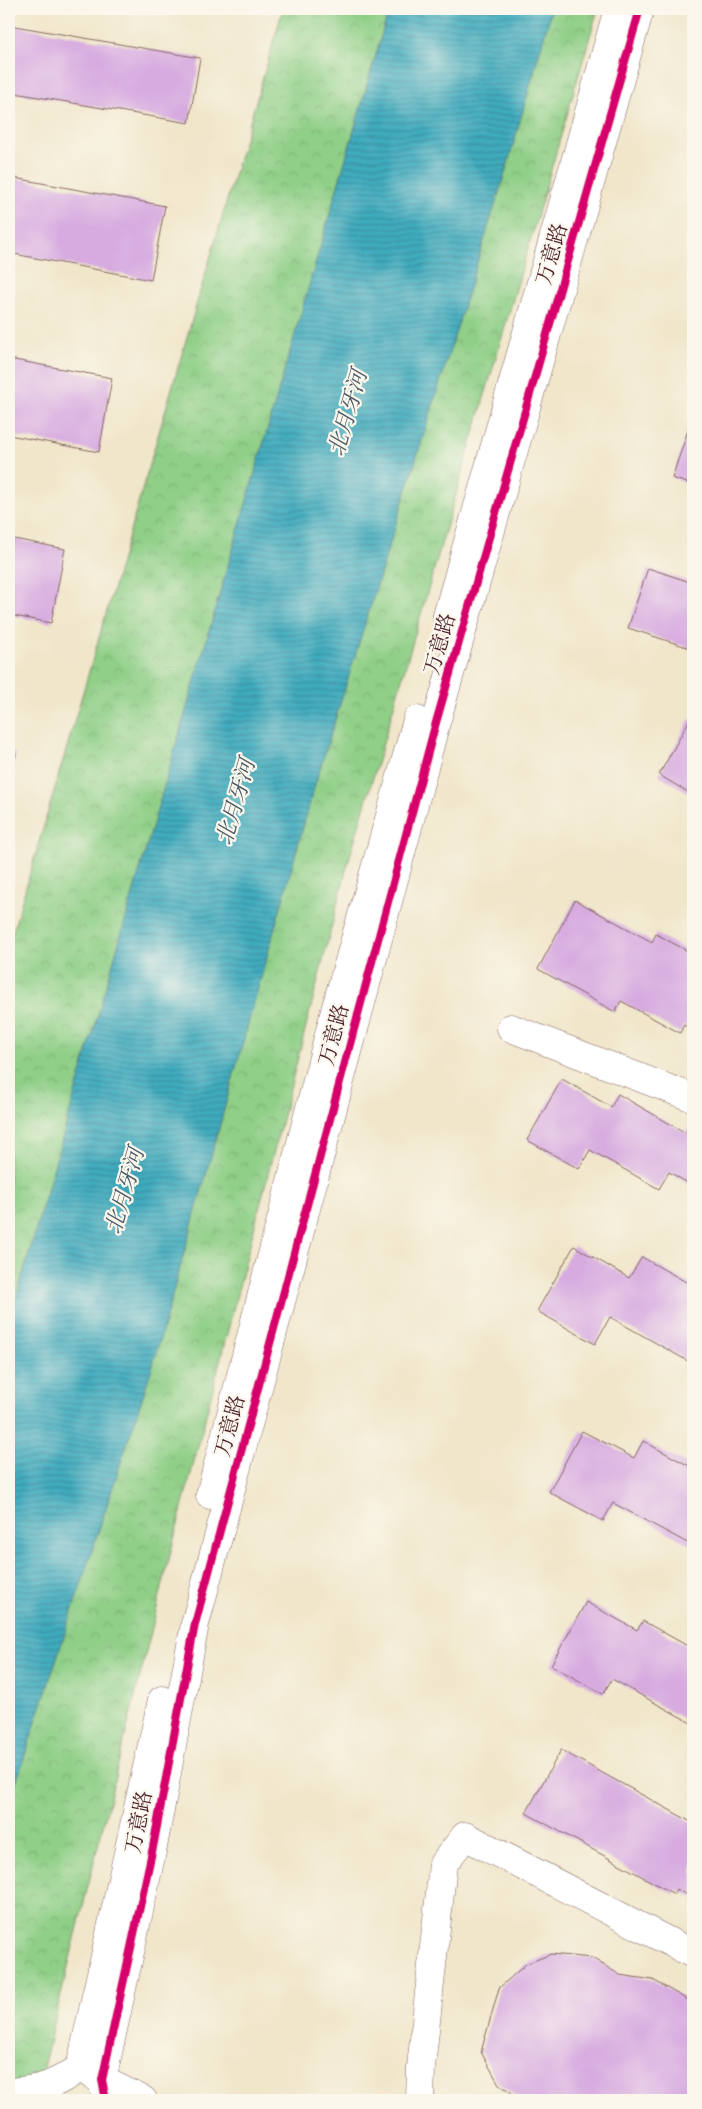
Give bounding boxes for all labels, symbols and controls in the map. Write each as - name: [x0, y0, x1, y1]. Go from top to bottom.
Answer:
- street label: 万意路: [529, 220, 575, 288]
- water label: 北月牙河: [321, 363, 376, 459]
- street label: 万意路: [417, 610, 463, 678]
- water label: 北月牙河: [209, 752, 264, 848]
- street label: 万意路: [312, 1001, 356, 1069]
- water label: 北月牙河: [98, 1141, 153, 1237]
- street label: 万意路: [208, 1392, 252, 1460]
- street label: 万意路: [119, 1788, 159, 1856]

